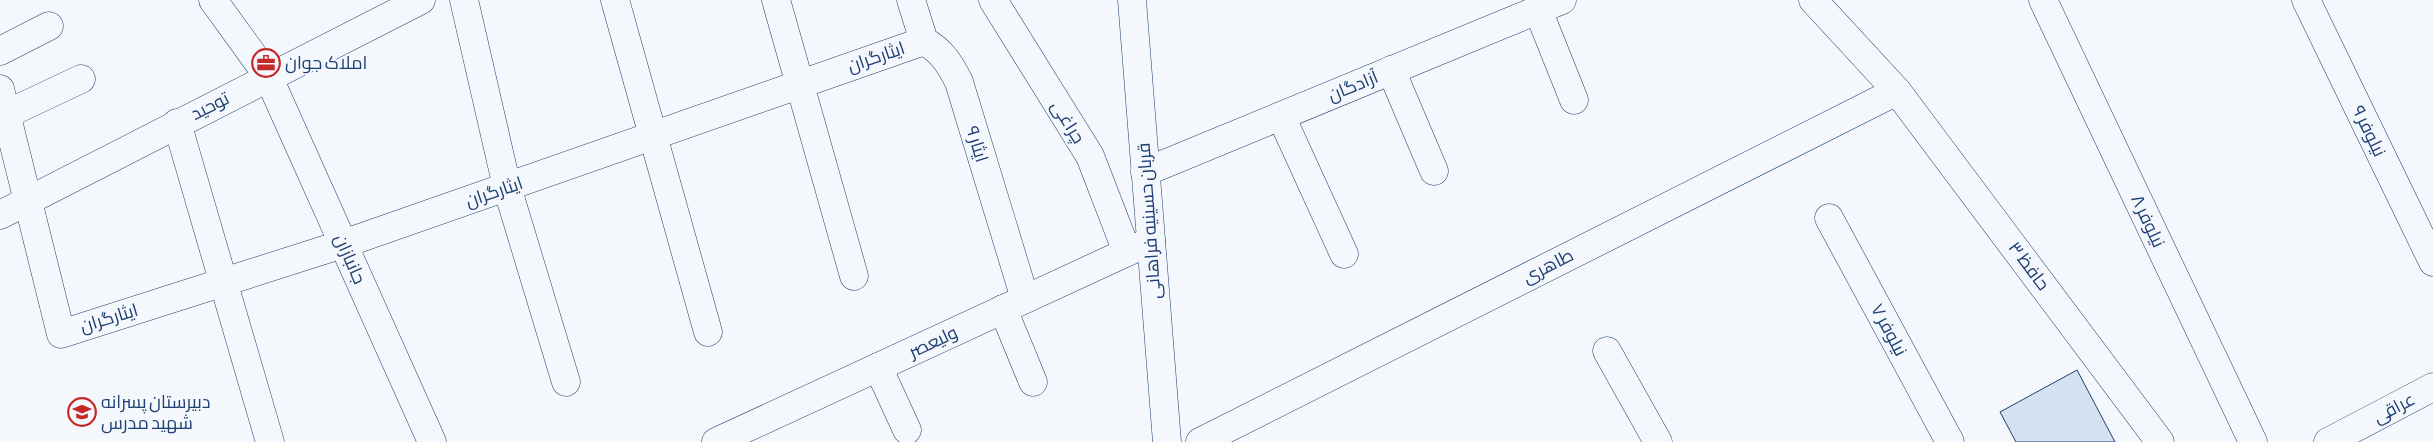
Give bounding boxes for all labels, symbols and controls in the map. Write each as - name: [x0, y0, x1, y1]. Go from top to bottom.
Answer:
- street label: ایثارگران: [844, 37, 908, 77]
- office icon: املاک جوان: [251, 48, 281, 78]
- place label: املاک جوان: [285, 52, 367, 74]
- street label: آزادگان: [1325, 66, 1382, 106]
- street label: توحید: [187, 87, 233, 125]
- street label: چراغی: [1045, 96, 1090, 148]
- street label: نیلوفر ۹: [2347, 102, 2391, 160]
- street label: ایثار ۹: [961, 123, 993, 165]
- street label: قربان حسینیه فراهانی: [1133, 142, 1165, 300]
- street label: ایثارگران: [462, 172, 526, 212]
- street label: نیلوفر ۸: [2126, 191, 2170, 251]
- street label: جانبازان: [329, 231, 371, 287]
- street label: حافظ ۳: [2004, 237, 2054, 294]
- street label: طاهری: [1519, 244, 1577, 288]
- street label: ایثارگران: [77, 299, 141, 337]
- street label: نیلوفر ۷: [1866, 300, 1912, 360]
- street label: ولیعصر: [904, 321, 961, 363]
- street label: عراقی: [2369, 388, 2419, 428]
- place label: دبیرستان پسرانه شهید مدرس: [101, 391, 211, 434]
- school or university icon: دبیرستان پسرانه شهید مدرس: [67, 397, 97, 427]

